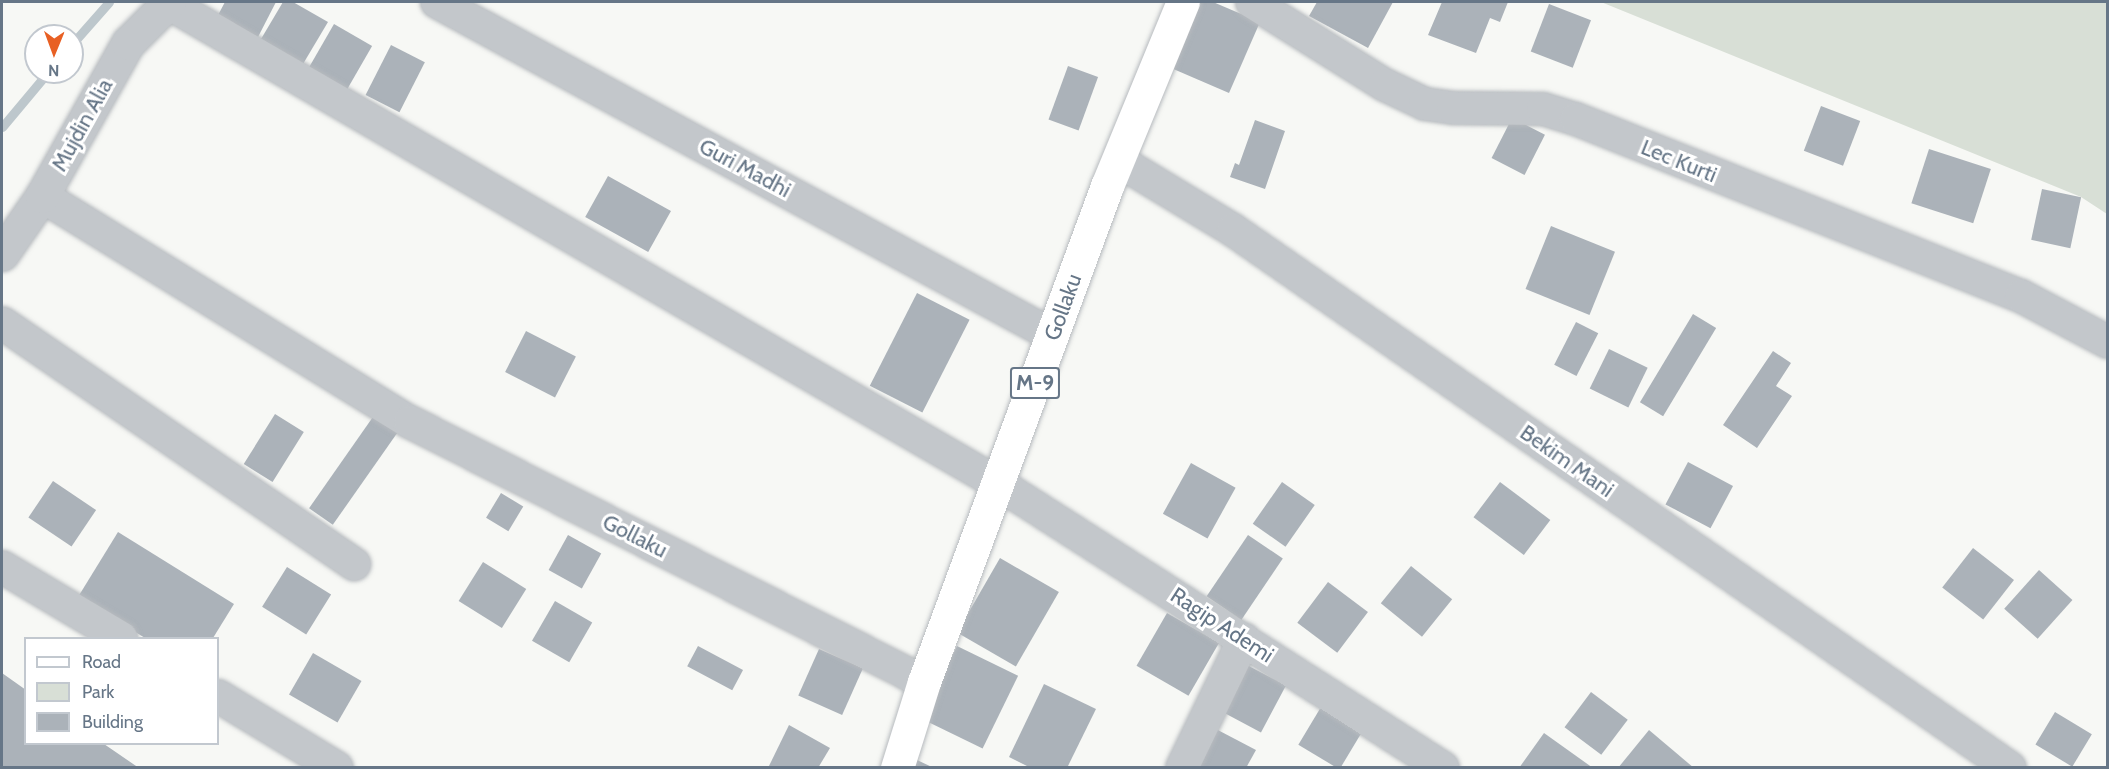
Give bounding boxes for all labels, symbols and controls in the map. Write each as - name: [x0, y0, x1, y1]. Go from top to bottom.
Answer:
- north arrow: [24, 24, 84, 84]
- text: N: [48, 61, 60, 80]
- street label: Mujdin Alia: [46, 74, 118, 176]
- street label: Guri Madhi: [695, 133, 795, 203]
- street label: Lec Kurti: [1637, 134, 1721, 188]
- street label: Gollaku: [1039, 270, 1087, 344]
- road number: M-9: [1010, 365, 1060, 401]
- street label: Bekim Mani: [1515, 419, 1619, 503]
- street label: Gollaku: [598, 509, 672, 563]
- street label: Ragip Ademi: [1165, 582, 1279, 668]
- legend: [24, 637, 219, 745]
- text: Road: [82, 651, 121, 673]
- text: Park: [82, 681, 114, 703]
- text: Building: [82, 711, 143, 733]

